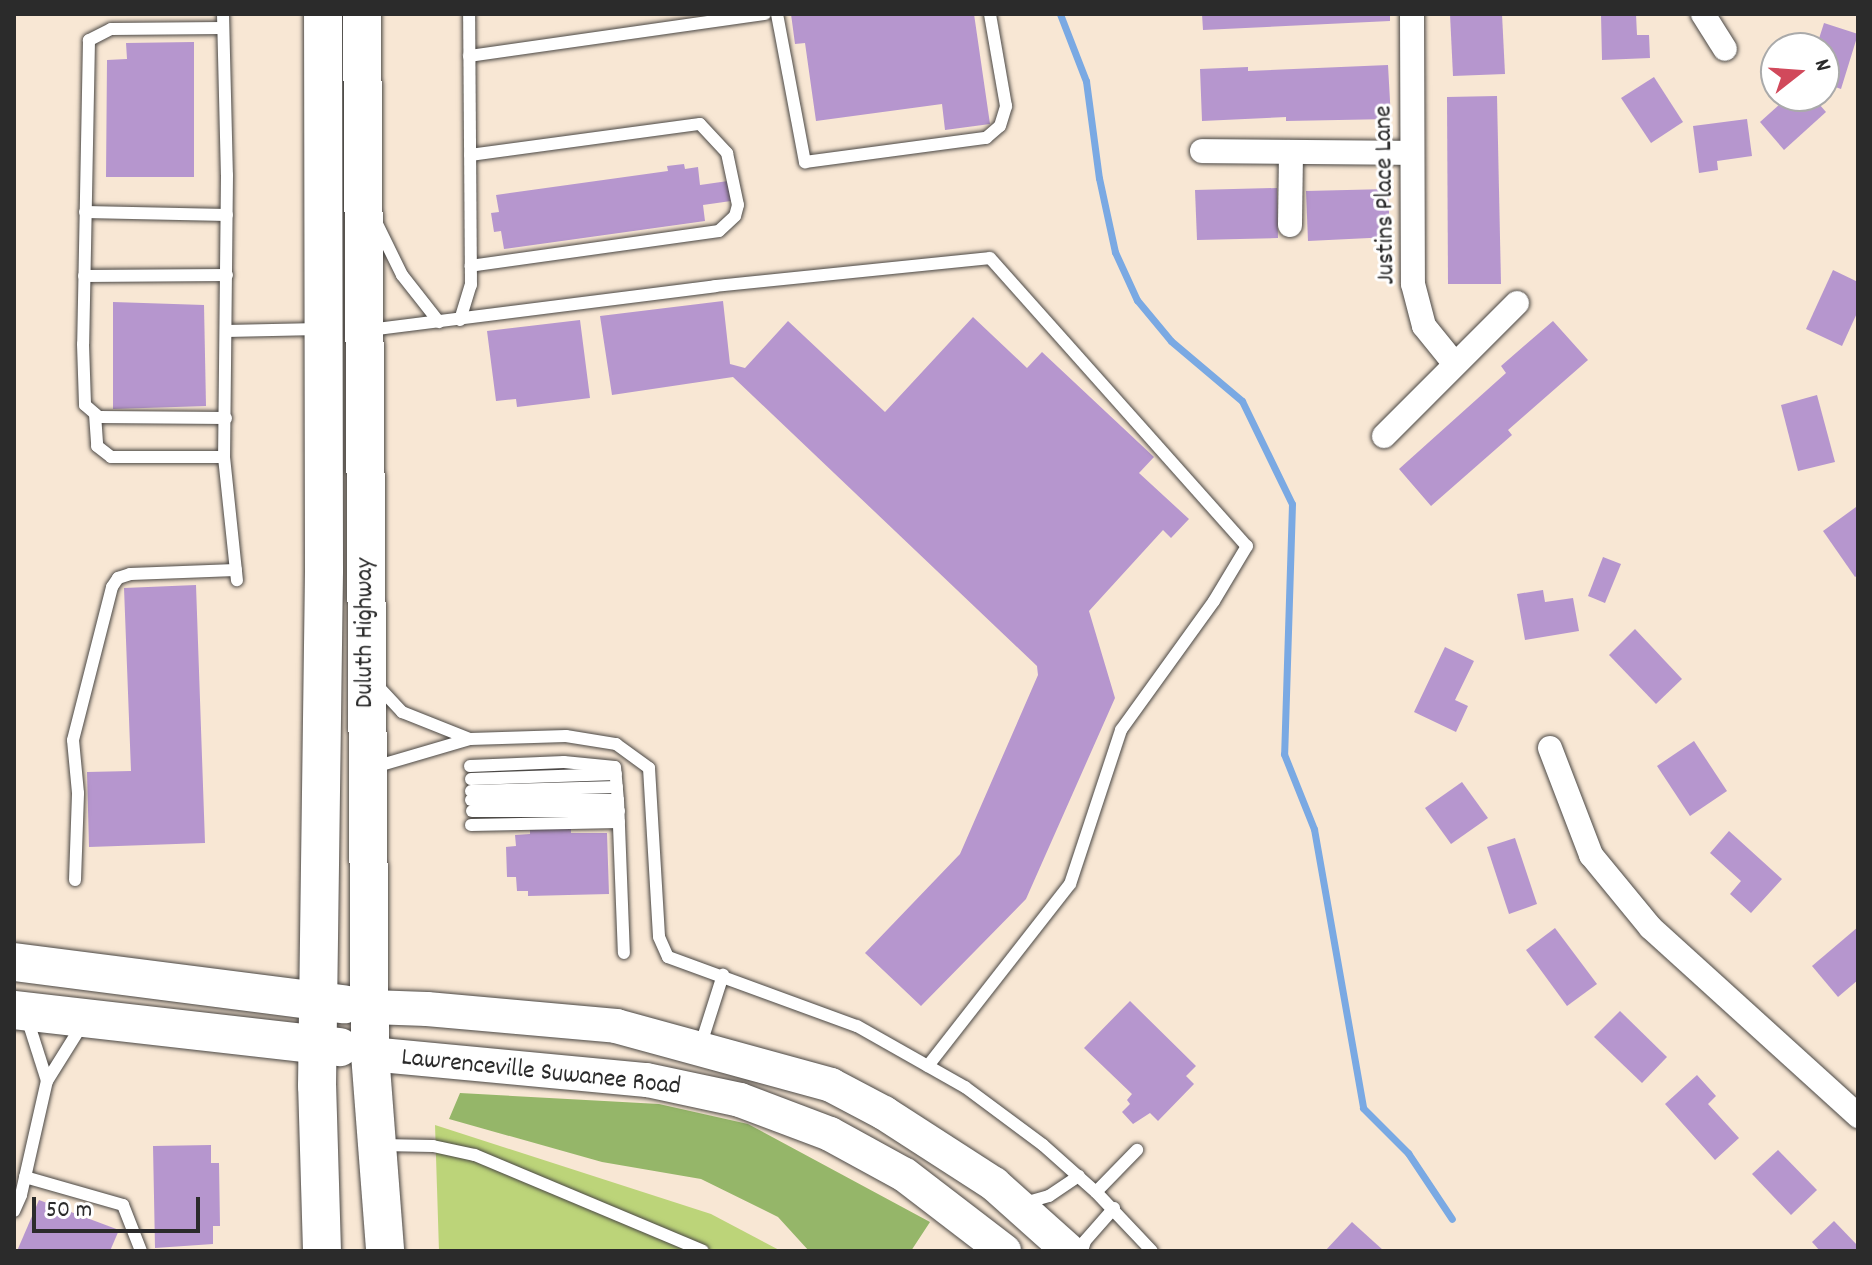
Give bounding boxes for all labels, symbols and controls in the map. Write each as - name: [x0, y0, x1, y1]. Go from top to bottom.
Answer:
- north arrow: [1760, 32, 1840, 112]
- text: N: [1805, 56, 1838, 75]
- street label: Justins Place Lane: [1369, 105, 1403, 285]
- street label: Duluth Highway: [350, 558, 382, 708]
- street label: Lawrenceville Suwanee Road: [400, 1043, 682, 1103]
- scale bar: [36, 1181, 204, 1231]
- text: 50 m: [46, 1194, 92, 1228]

